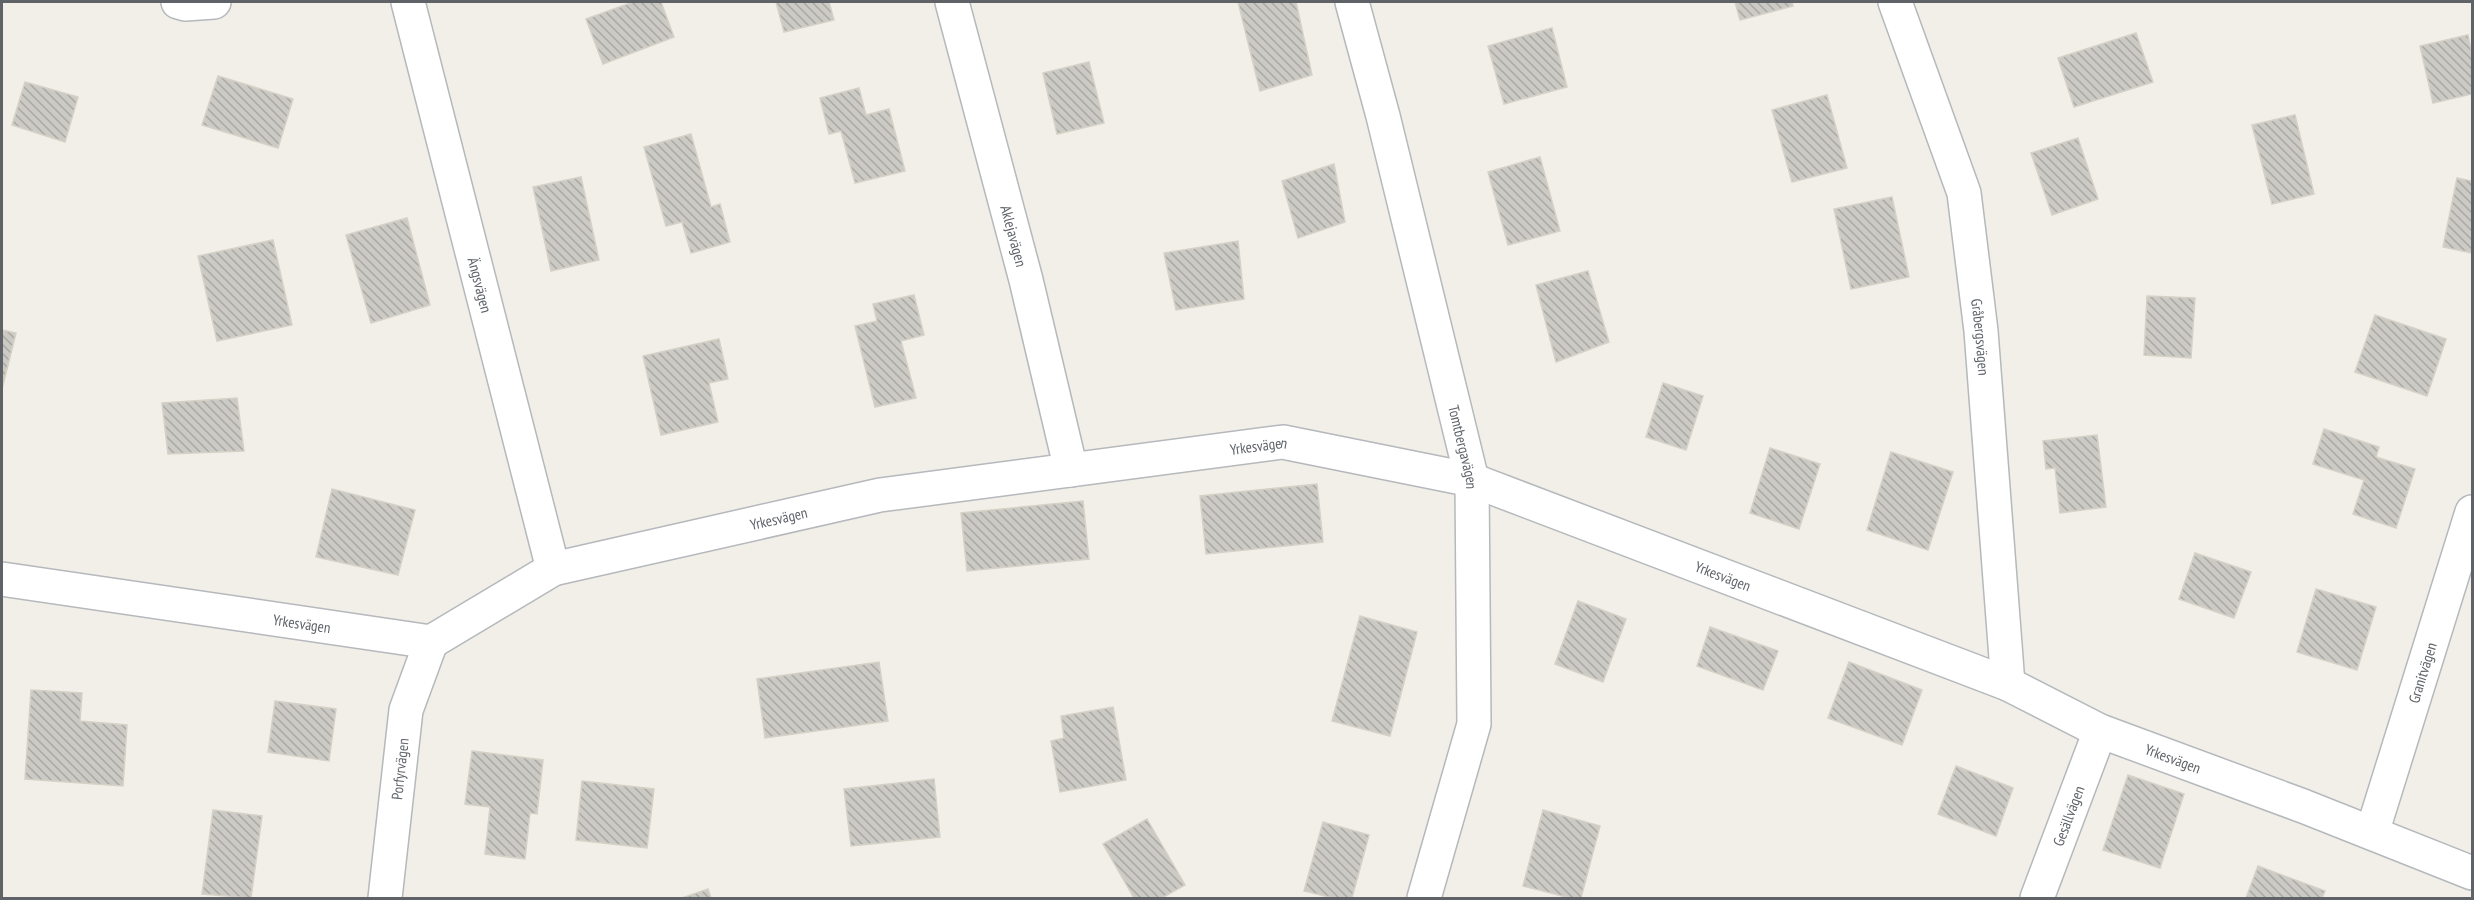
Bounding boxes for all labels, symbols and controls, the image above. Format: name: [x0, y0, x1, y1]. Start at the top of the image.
street label: Aklejavägen: [997, 203, 1032, 269]
street label: Ängsvägen: [464, 255, 497, 315]
street label: Gråbergsvägen: [1968, 297, 1994, 376]
street label: Tomtbergavägen: [1445, 403, 1482, 489]
street label: Yrkesvägen: [1229, 432, 1289, 458]
street label: Yrkesvägen: [748, 502, 809, 534]
street label: Yrkesvägen: [1693, 556, 1754, 595]
street label: Yrkesvägen: [272, 609, 332, 637]
street label: Granitvägen: [2404, 640, 2440, 705]
street label: Porfyrvägen: [387, 737, 412, 801]
street label: Yrkesvägen: [2142, 739, 2204, 777]
street label: Gesällvägen: [2048, 783, 2088, 848]

